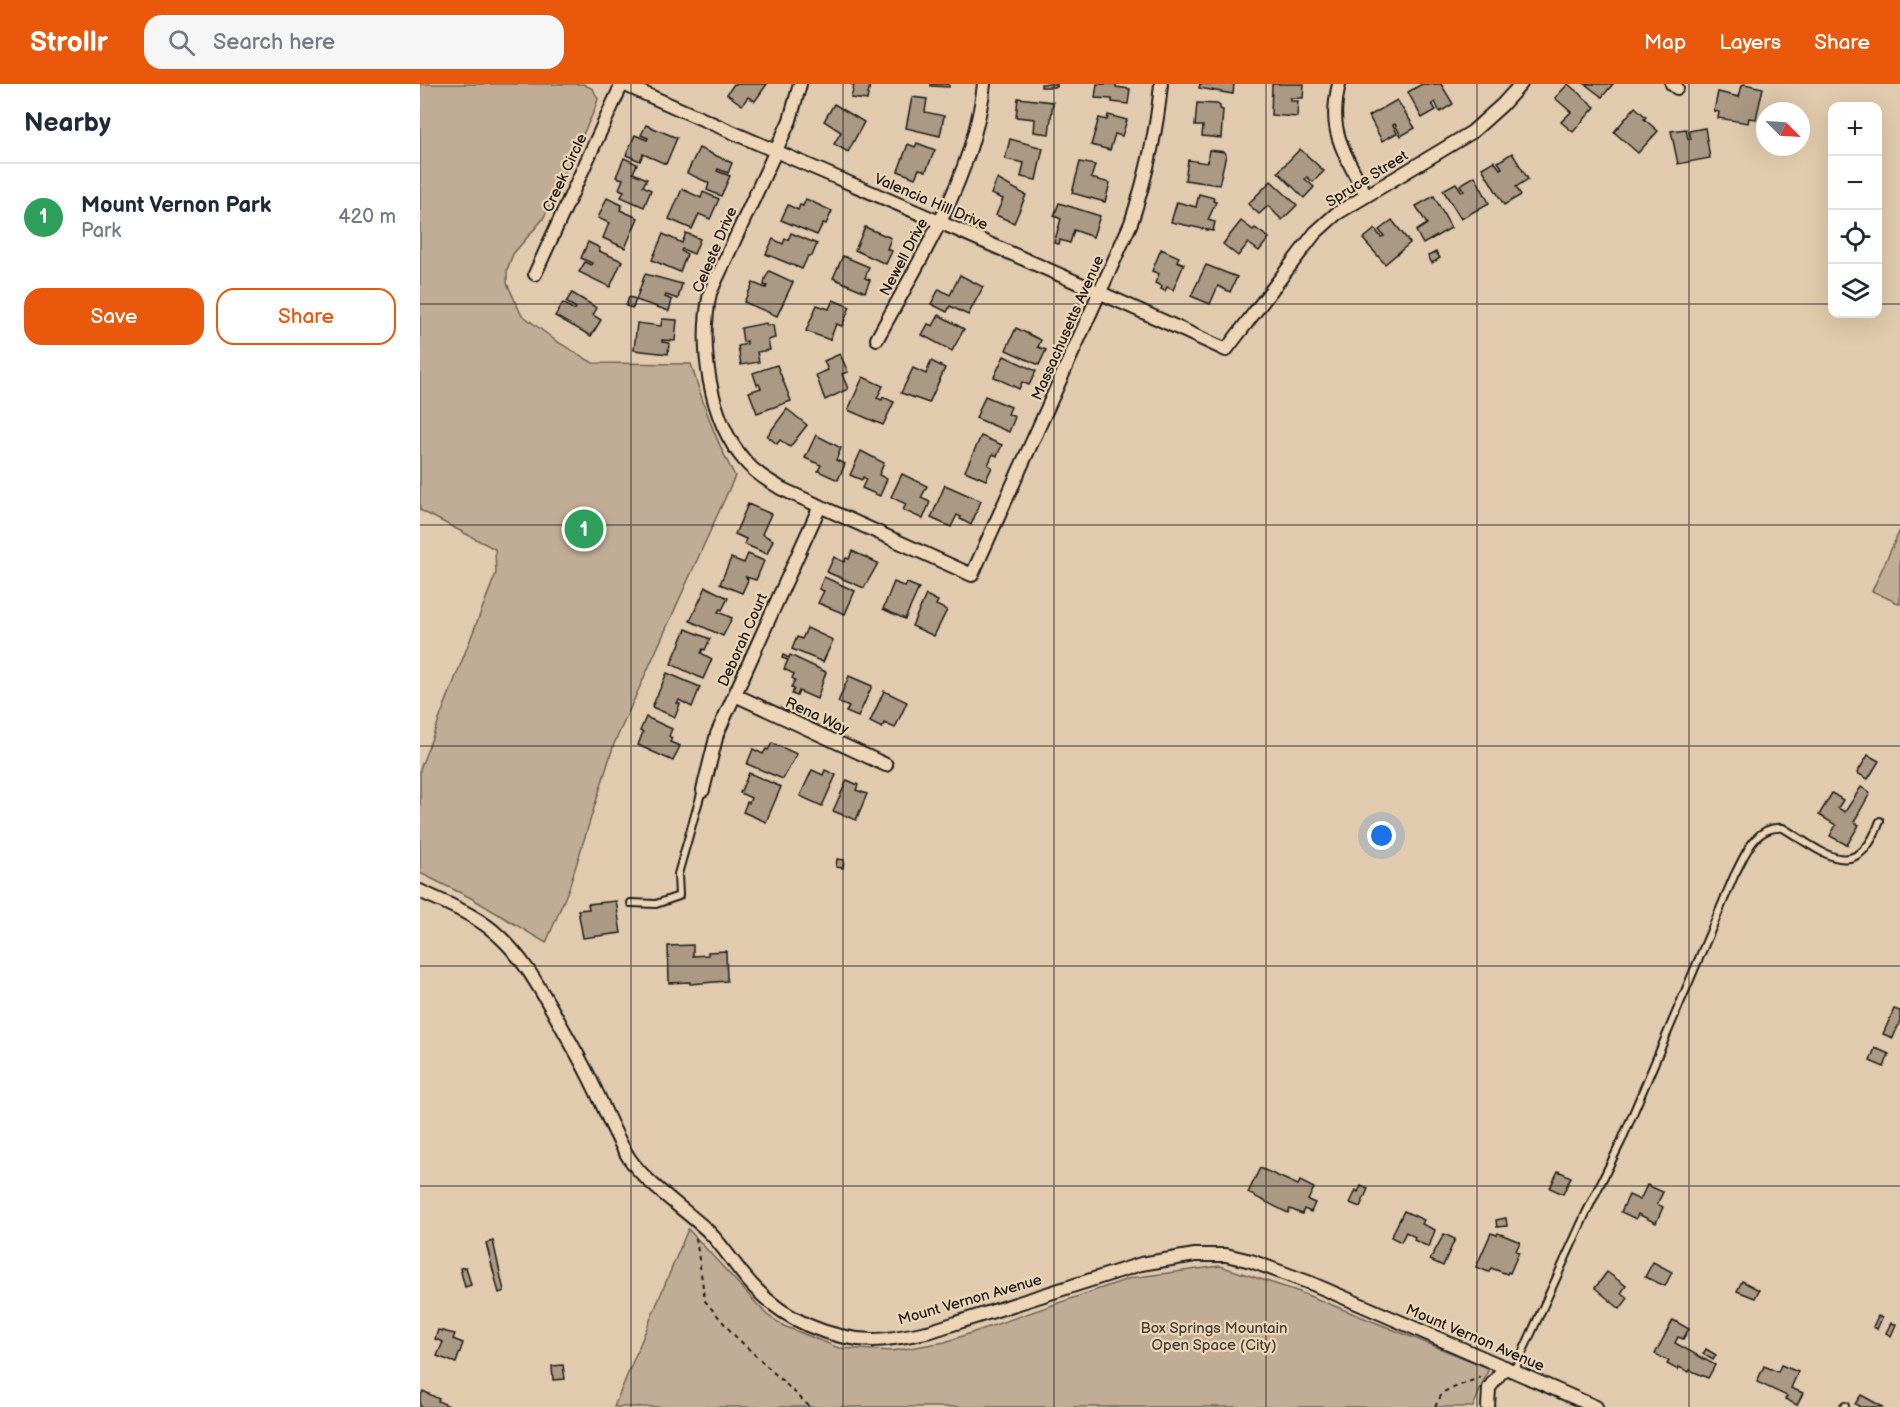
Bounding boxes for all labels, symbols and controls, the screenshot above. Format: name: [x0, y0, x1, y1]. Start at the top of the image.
search box: [144, 15, 564, 69]
text: Strollr: [30, 26, 108, 59]
icon: search: [165, 26, 198, 59]
text: Search here: [213, 29, 335, 56]
text: Map: [1644, 30, 1686, 55]
text: Layers: [1719, 30, 1781, 55]
text: Share: [1814, 30, 1870, 55]
north arrow: [1756, 102, 1810, 156]
map controls: [1828, 102, 1882, 318]
button: +: [1828, 102, 1882, 156]
text: Nearby: [24, 108, 111, 139]
street label: Creek Circle: [539, 131, 591, 215]
street label: Spruce Street: [1322, 146, 1412, 212]
button: −: [1828, 156, 1882, 210]
street label: Valencia Hill Drive: [871, 169, 991, 235]
text: Mount Vernon Park: [81, 192, 271, 219]
street label: Celeste Drive: [688, 204, 742, 296]
text: 1: [39, 205, 48, 229]
text: 420 m: [338, 205, 396, 229]
button: locate: [1828, 210, 1882, 264]
street label: Newell Drive: [876, 215, 932, 299]
text: Park: [81, 219, 121, 243]
street label: Massachusetts Avenue: [1027, 253, 1109, 403]
button: layers: [1828, 264, 1882, 318]
button: Save: [24, 288, 204, 345]
button: Share: [216, 288, 396, 345]
pin: 1: [564, 506, 604, 552]
street label: Deborah Court: [714, 590, 772, 690]
street label: Rena Way: [782, 693, 852, 739]
your location: [1367, 821, 1396, 850]
street label: Mount Vernon Avenue: [896, 1270, 1044, 1330]
street label: Mount Vernon Avenue: [1403, 1300, 1547, 1376]
park label: Box Springs Mountain Open Space (City): [1140, 1319, 1288, 1355]

